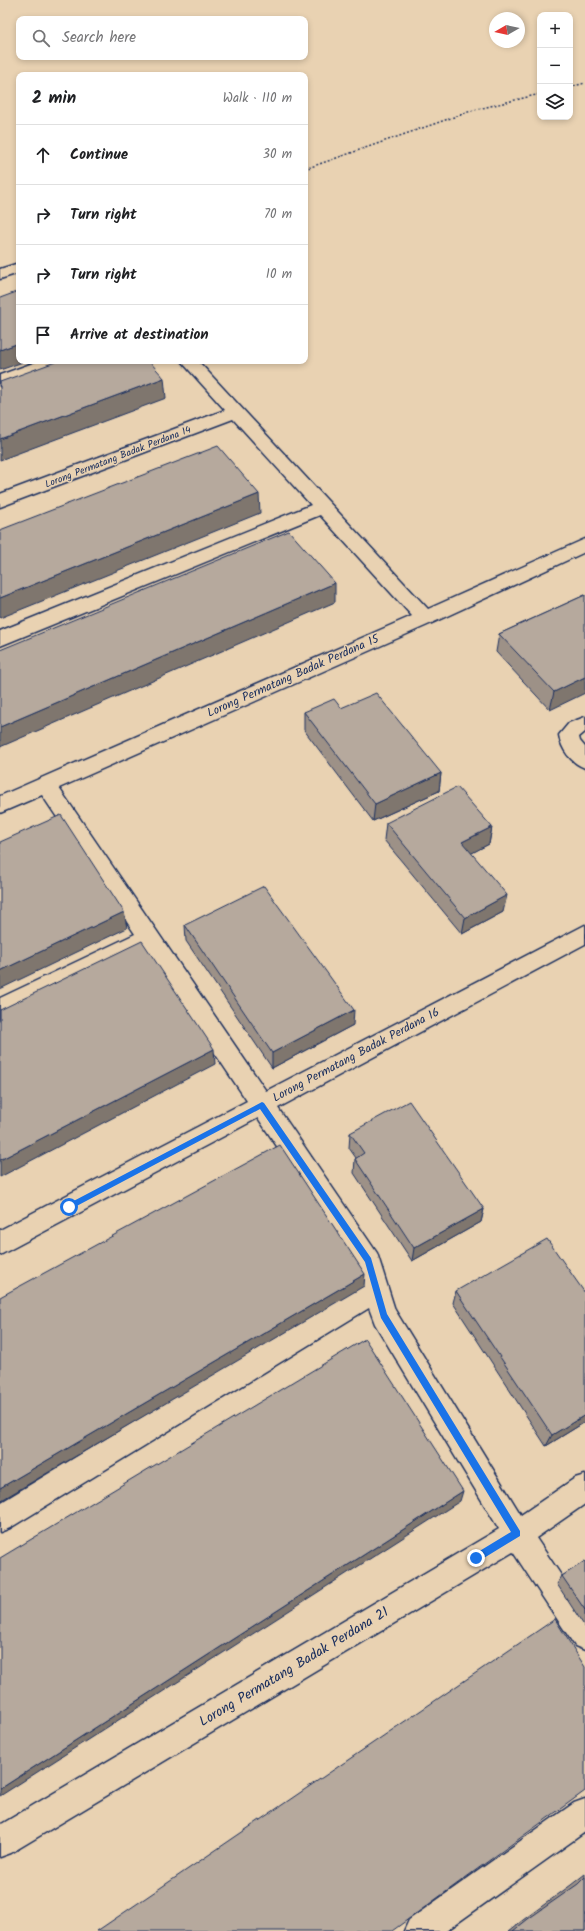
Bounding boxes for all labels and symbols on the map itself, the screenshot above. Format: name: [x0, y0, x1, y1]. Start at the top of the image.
north arrow: [489, 12, 525, 48]
street label: Lorong Permatang Badak Perdana 14: [43, 421, 194, 492]
street label: Lorong Permatang Badak Perdana 15: [204, 629, 383, 723]
street label: Lorong Permatang Badak Perdana 16: [269, 1003, 443, 1107]
route start: [60, 1198, 78, 1216]
route end: [467, 1549, 485, 1567]
street label: Lorong Permatang Badak Perdana 21: [195, 1601, 393, 1733]

